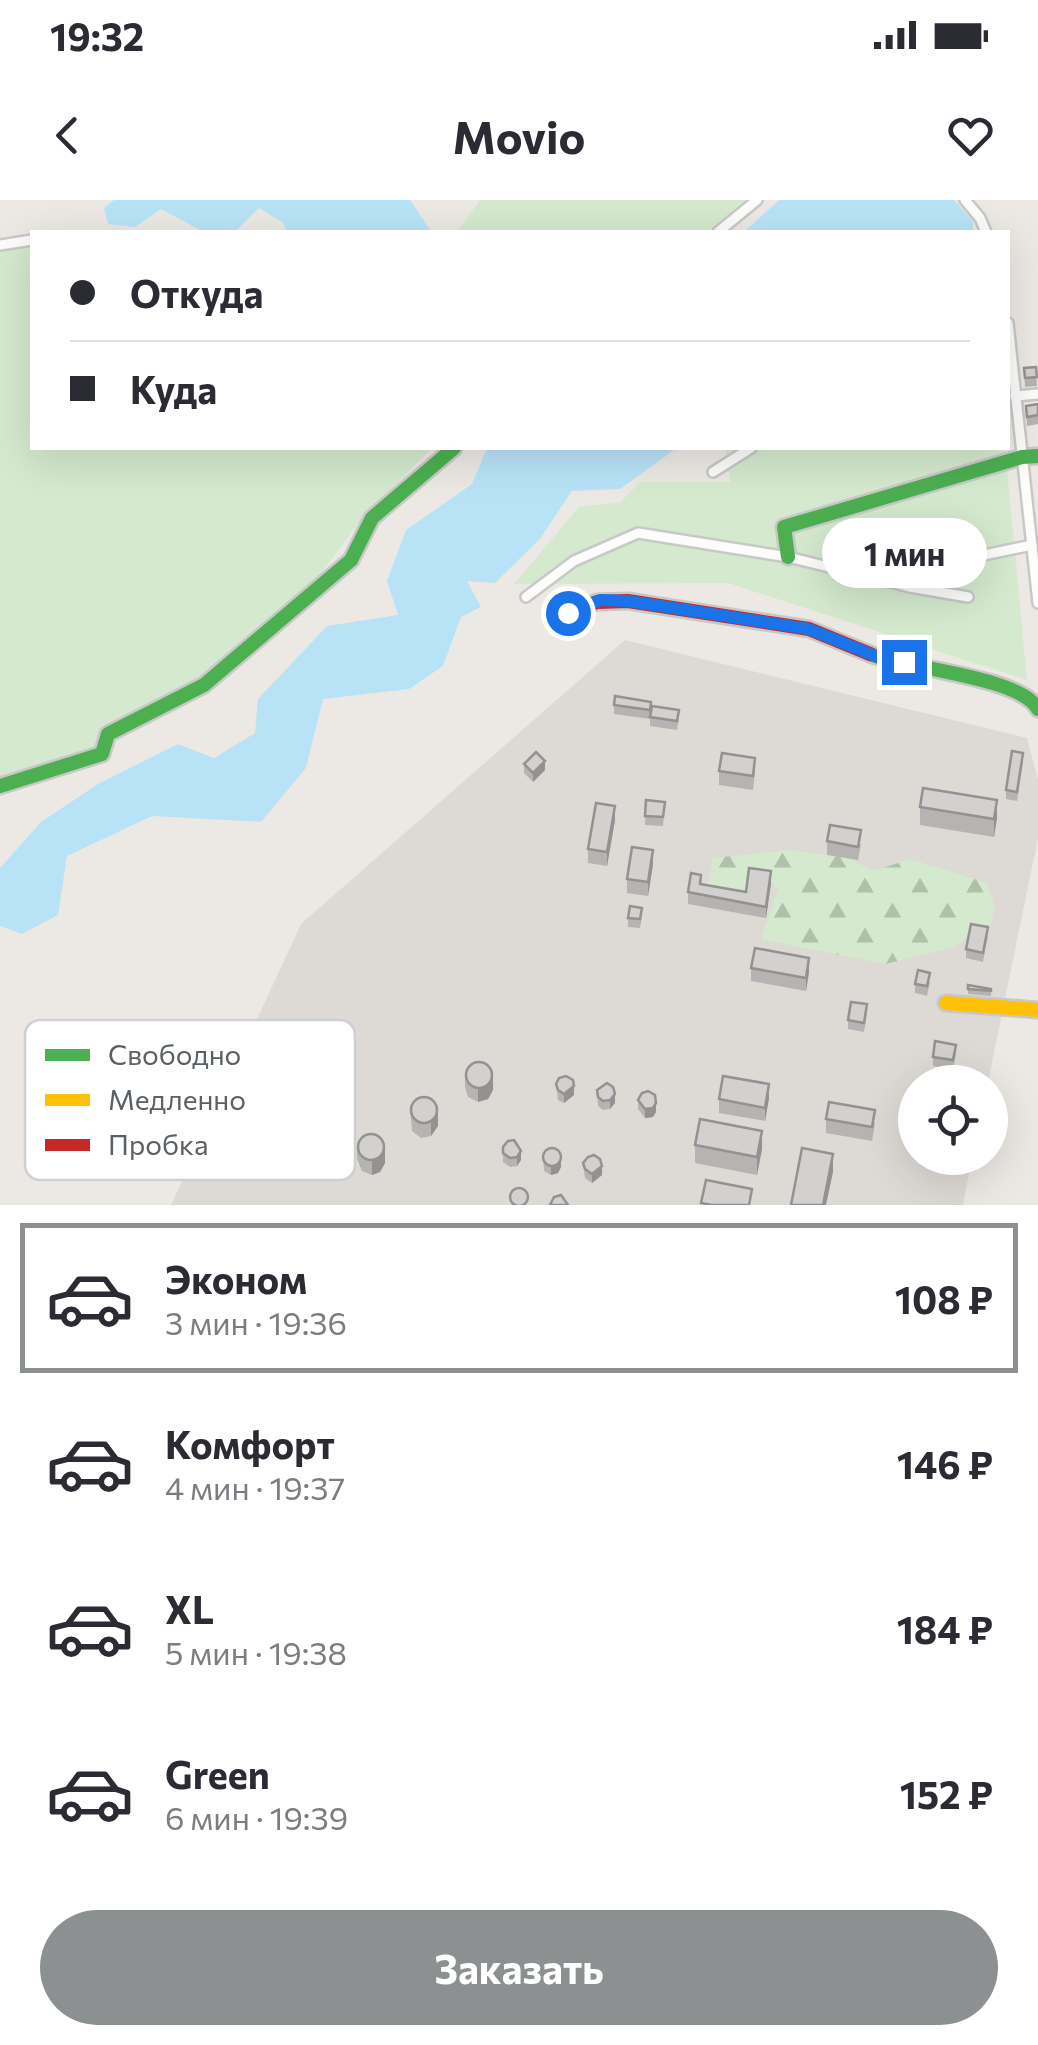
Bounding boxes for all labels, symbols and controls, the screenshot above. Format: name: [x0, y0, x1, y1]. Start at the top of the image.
text: 19:32: [50, 12, 144, 59]
icon: back: [40, 108, 95, 163]
text: Movio: [453, 108, 585, 163]
icon: heart: [943, 108, 998, 163]
text: Откуда: [130, 269, 263, 316]
text: Куда: [130, 365, 217, 412]
callout: 1 мин: [822, 517, 986, 587]
text: 1 мин: [864, 533, 945, 573]
route start: [546, 591, 591, 636]
route end: [882, 640, 927, 685]
legend: [25, 1020, 355, 1180]
text: Свободно: [108, 1037, 241, 1071]
map controls: [898, 1065, 1008, 1175]
button: locate: [898, 1065, 1008, 1175]
text: Медленно: [108, 1082, 246, 1116]
text: Пробка: [108, 1127, 208, 1161]
icon: car: [45, 1253, 135, 1343]
text: Эконом: [165, 1255, 307, 1302]
text: 108 ₽: [895, 1275, 993, 1322]
text: 3 мин · 19:36: [165, 1302, 347, 1342]
icon: car: [45, 1418, 135, 1508]
text: Комфорт: [165, 1420, 335, 1467]
text: 146 ₽: [897, 1440, 993, 1487]
text: 4 мин · 19:37: [165, 1467, 345, 1507]
icon: car: [45, 1583, 135, 1673]
text: XL: [165, 1585, 214, 1632]
text: 184 ₽: [897, 1605, 993, 1652]
text: 5 мин · 19:38: [165, 1632, 347, 1672]
icon: car: [45, 1748, 135, 1838]
text: Green: [165, 1750, 270, 1797]
text: 152 ₽: [900, 1770, 993, 1817]
text: 6 мин · 19:39: [165, 1797, 348, 1837]
button: Заказать: [40, 1910, 998, 2025]

